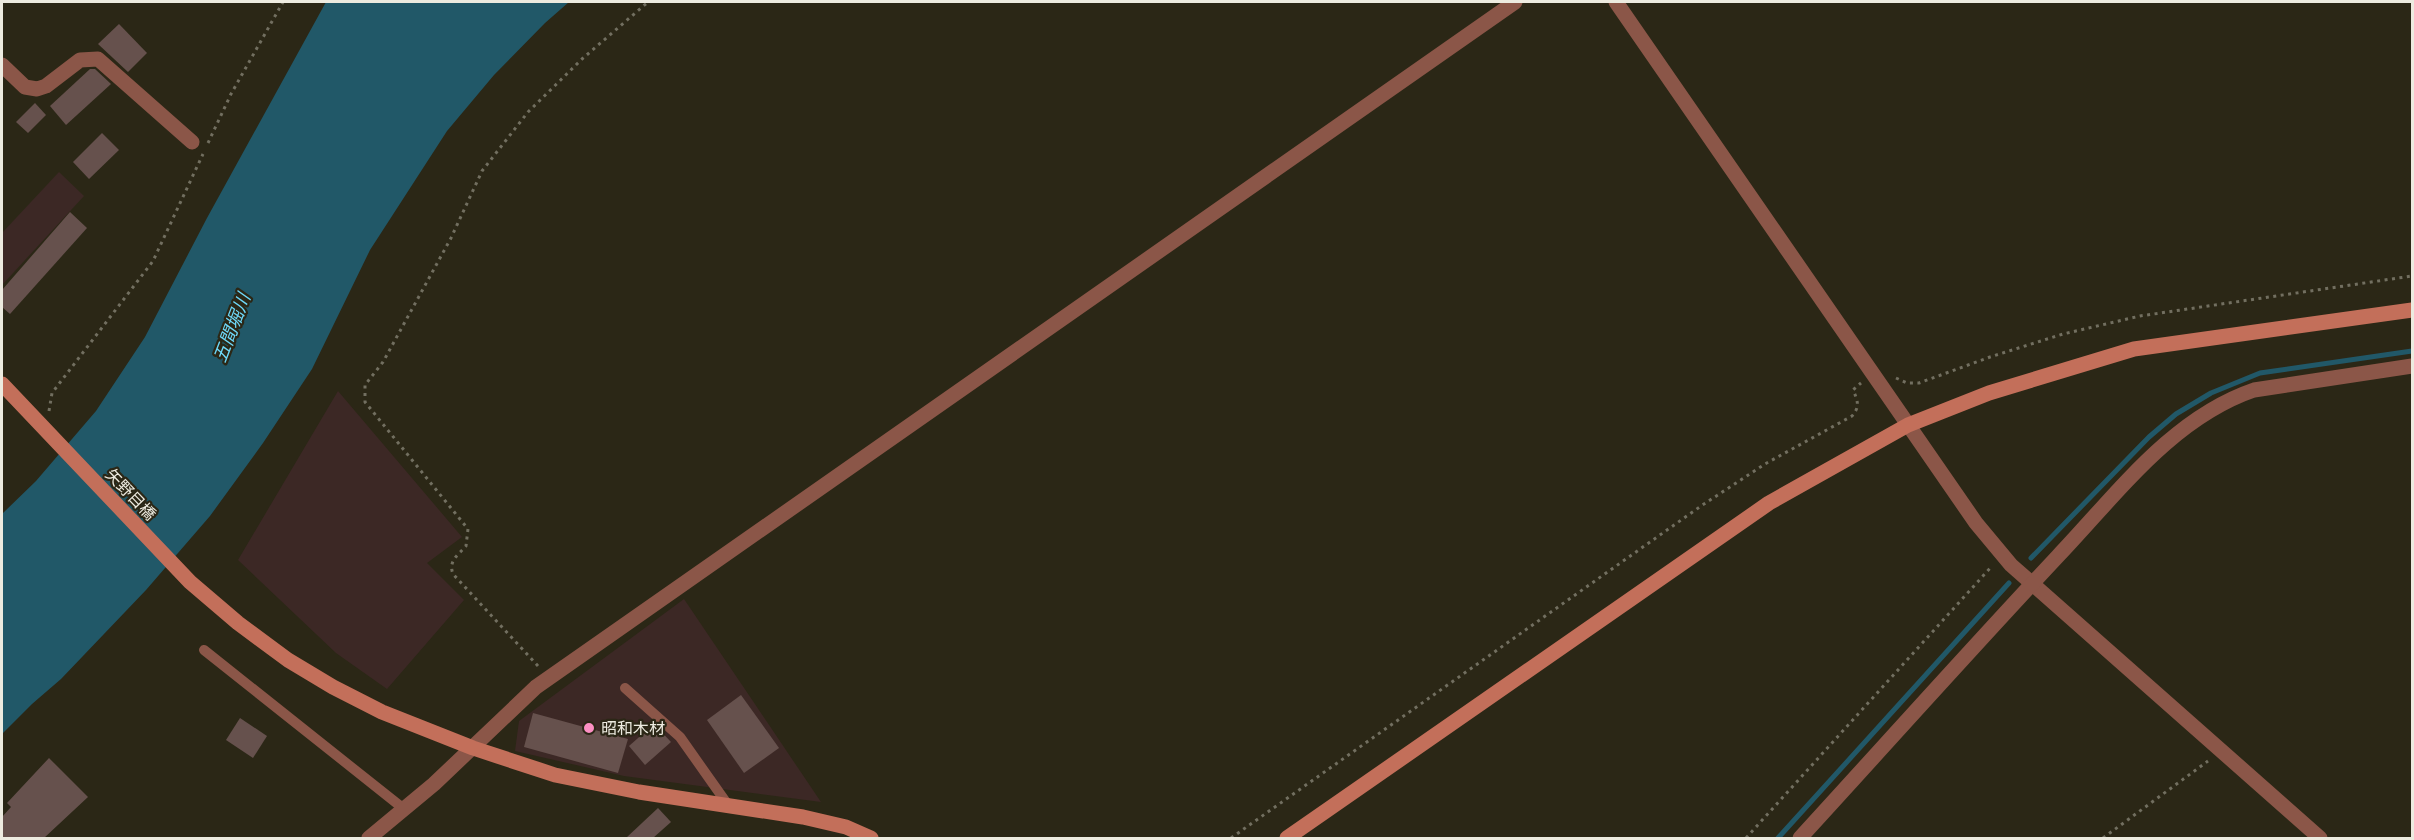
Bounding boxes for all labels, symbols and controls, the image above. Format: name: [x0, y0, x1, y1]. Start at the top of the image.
water label: 五間堀川: [208, 288, 256, 366]
street label: 矢野目橋: [102, 464, 160, 524]
place label: 昭和木材: [601, 718, 665, 738]
marker: 昭和木材: [582, 721, 596, 735]

